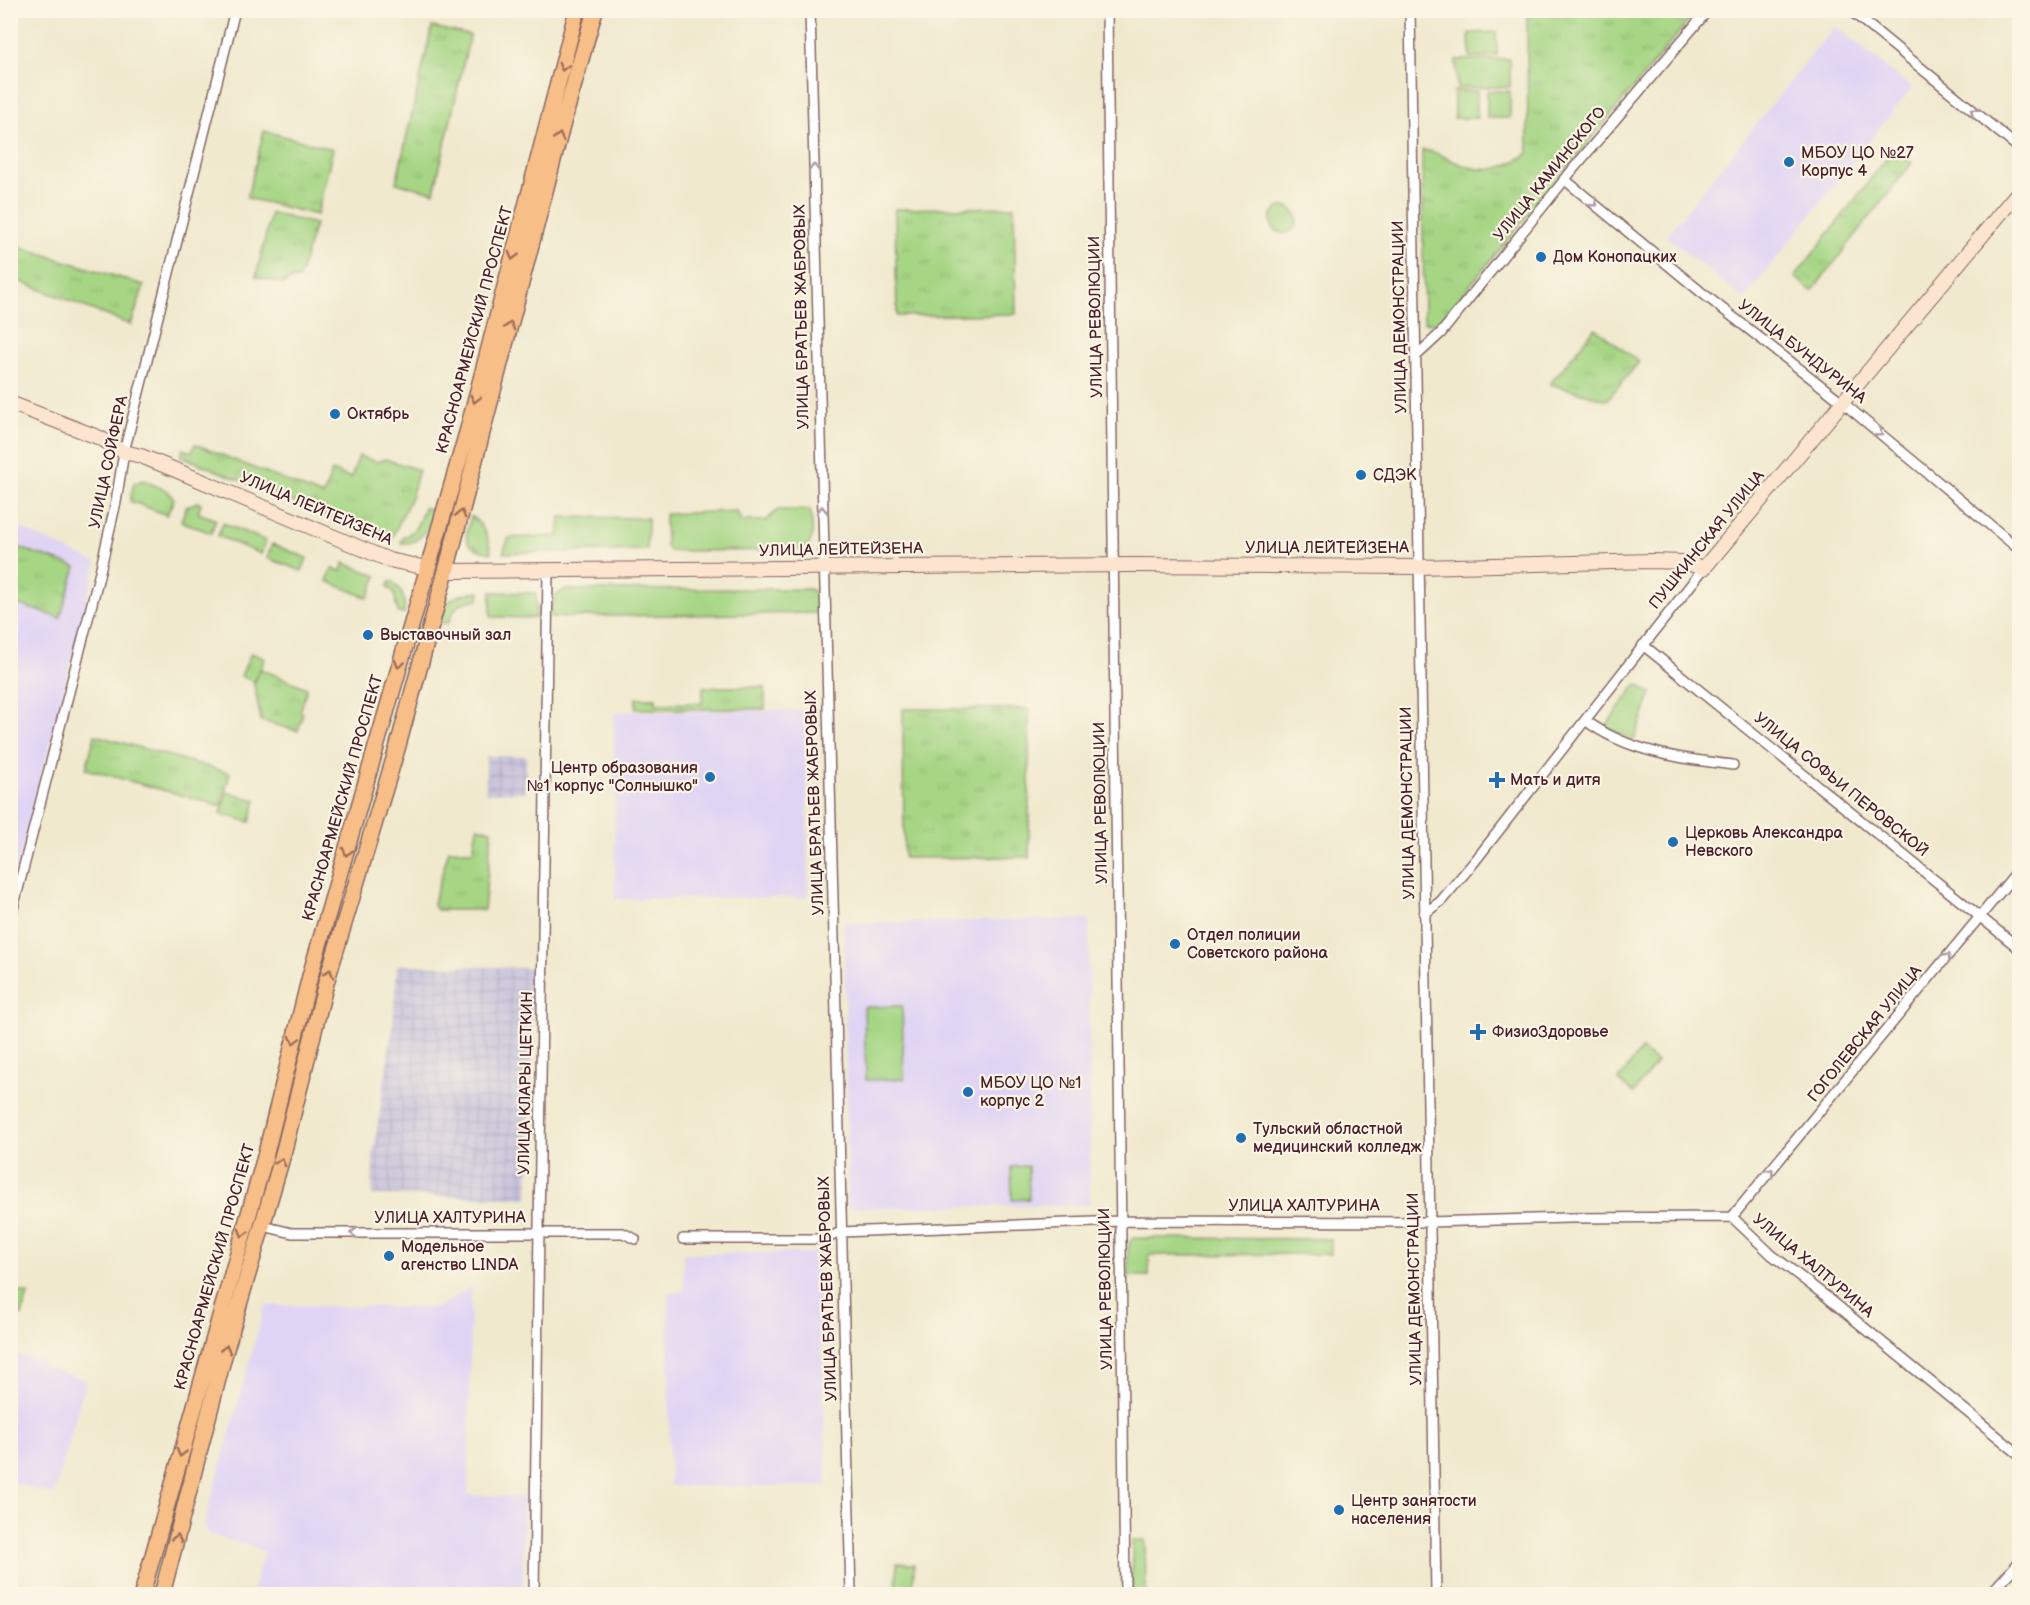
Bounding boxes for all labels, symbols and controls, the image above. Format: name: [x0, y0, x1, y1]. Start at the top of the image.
one-way arrow: [558, 61, 570, 72]
street label: УЛИЦА КАМИНСКОГО: [1490, 103, 1610, 245]
one-way arrow: [1970, 108, 1981, 119]
one-way arrow: [552, 132, 565, 142]
place label: МБОУ ЦО №27 Корпус 4: [1801, 144, 1914, 181]
marker: МБОУ ЦО №27 Корпус 4: [1782, 155, 1796, 169]
one-way arrow: [807, 163, 820, 172]
one-way arrow: [1587, 196, 1598, 207]
street label: КРАСНОАРМЕЙСКИЙ ПРОСПЕКТ: [433, 204, 517, 456]
street label: УЛИЦА БРАТЬЕВ ЖАБРОВЫХ: [791, 204, 813, 430]
street label: УЛИЦА ДЕМОНСТРАЦИИ: [1389, 220, 1411, 414]
street label: УЛИЦА РЕВОЛЮЦИИ: [1085, 236, 1107, 398]
place label: Дом Конопацких: [1553, 248, 1676, 267]
one-way arrow: [508, 250, 520, 261]
marker: Дом Конопацких: [1534, 250, 1548, 264]
street label: УЛИЦА БУНДУРИНА: [1734, 296, 1870, 408]
one-way arrow: [503, 321, 516, 331]
street label: УЛИЦА СОЙФЕРА: [86, 393, 132, 530]
one-way arrow: [470, 394, 483, 404]
place label: Октябрь: [347, 405, 409, 424]
marker: Октябрь: [328, 407, 342, 421]
one-way arrow: [1872, 425, 1883, 436]
place label: СДЭК: [1373, 466, 1417, 485]
street label: ПУШКИНСКАЯ УЛИЦА: [1645, 467, 1769, 613]
street label: УЛИЦА ЛЕЙТЕЙЗЕНА: [237, 468, 395, 550]
marker: СДЭК: [1354, 468, 1368, 482]
one-way arrow: [816, 505, 828, 514]
one-way arrow: [453, 510, 466, 520]
street label: УЛИЦА ЛЕЙТЕЙЗЕНА: [759, 539, 923, 561]
street label: УЛИЦА ЛЕЙТЕЙЗЕНА: [1245, 539, 1409, 558]
place label: Выставочный зал: [380, 626, 511, 645]
marker: Выставочный зал: [361, 628, 375, 642]
one-way arrow: [394, 659, 406, 669]
street label: КРАСНОАРМЕЙСКИЙ ПРОСПЕКТ: [299, 672, 388, 923]
street label: УЛИЦА БРАТЬЕВ ЖАБРОВЫХ: [802, 690, 828, 916]
street label: УЛИЦА ДЕМОНСТРАЦИИ: [1397, 706, 1419, 900]
street label: УЛИЦА СОФЬИ ПЕРОВСКОЙ: [1750, 709, 1932, 861]
street label: УЛИЦА РЕВОЛЮЦИИ: [1090, 722, 1112, 884]
place label: Центр образования №1 корпус "Солнышко": [526, 759, 698, 796]
marker: Центр образования №1 корпус "Солнышко": [703, 770, 717, 784]
marker: Мать и дитя: [1488, 771, 1506, 789]
place label: Мать и дитя: [1510, 771, 1601, 790]
place label: Церковь Александра Невского: [1685, 824, 1843, 861]
marker: Церковь Александра Невского: [1666, 835, 1680, 849]
one-way arrow: [342, 846, 354, 857]
place label: Отдел полиции Советского района: [1187, 926, 1329, 963]
marker: Отдел полиции Советского района: [1168, 937, 1182, 951]
one-way arrow: [1939, 953, 1950, 964]
street label: ГОГОЛЕВСКАЯ УЛИЦА: [1804, 962, 1926, 1106]
one-way arrow: [322, 968, 334, 979]
street label: УЛИЦА КЛАРЫ ЦЕТКИН: [515, 991, 537, 1175]
marker: ФизиоЗдоровье: [1469, 1023, 1487, 1041]
place label: ФизиоЗдоровье: [1492, 1023, 1608, 1042]
one-way arrow: [289, 1035, 302, 1045]
place label: МБОУ ЦО №1 корпус 2: [980, 1074, 1082, 1111]
marker: МБОУ ЦО №1 корпус 2: [961, 1085, 975, 1099]
place label: Тульский областной медицинский колледж: [1253, 1120, 1423, 1157]
marker: Тульский областной медицинский колледж: [1234, 1131, 1248, 1145]
street label: КРАСНОАРМЕЙСКИЙ ПРОСПЕКТ: [171, 1141, 260, 1392]
one-way arrow: [274, 1157, 286, 1168]
one-way arrow: [1762, 1168, 1773, 1179]
street label: УЛИЦА БРАТЬЕВ ЖАБРОВЫХ: [815, 1176, 841, 1402]
street label: УЛИЦА ДЕМОНСТРАЦИИ: [1404, 1192, 1426, 1386]
street label: УЛИЦА ХАЛТУРИНА: [1228, 1197, 1380, 1216]
street label: УЛИЦА РЕВОЛЮЦИИ: [1095, 1208, 1117, 1370]
street label: УЛИЦА ХАЛТУРИНА: [374, 1209, 526, 1228]
street label: УЛИЦА ХАЛТУРИНА: [1749, 1210, 1877, 1322]
one-way arrow: [238, 1227, 250, 1238]
one-way arrow: [350, 1227, 359, 1239]
place label: Модельное агенство LINDA: [401, 1238, 518, 1275]
marker: Модельное агенство LINDA: [382, 1249, 396, 1263]
one-way arrow: [219, 1344, 231, 1355]
one-way arrow: [176, 1447, 188, 1458]
place label: Центр занятости населения: [1351, 1492, 1477, 1529]
marker: Центр занятости населения: [1332, 1503, 1346, 1517]
one-way arrow: [170, 1533, 183, 1543]

